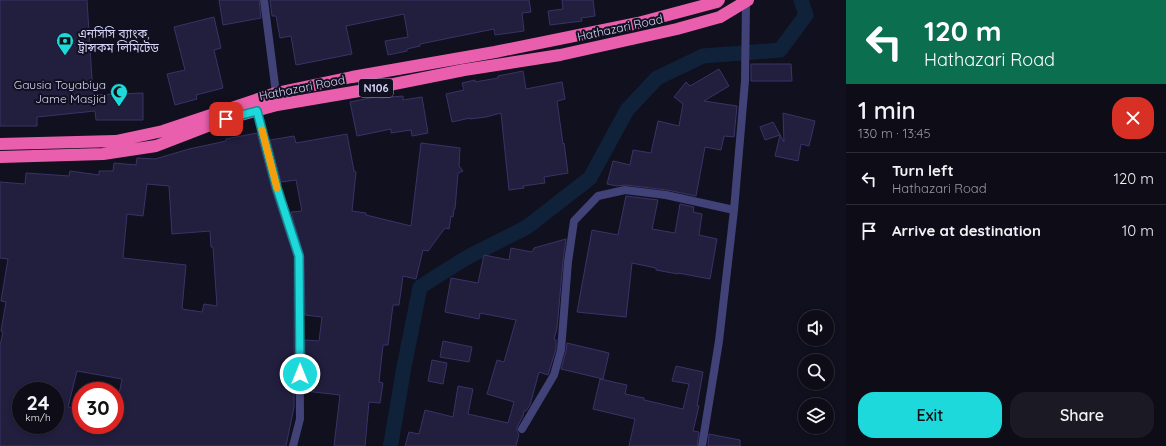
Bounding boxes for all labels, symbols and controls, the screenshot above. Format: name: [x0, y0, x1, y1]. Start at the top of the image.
street label: Hathazari Road: [576, 11, 664, 44]
text: 120 m: [924, 13, 1002, 48]
icon: left: [858, 16, 910, 68]
place label: এনসিসি ব্যাংক, ট্রান্সকম লিমিটেড: [77, 26, 159, 55]
bank icon: এনসিসি ব্যাংক, ট্রান্সকম লিমিটেড: [55, 31, 75, 56]
text: Hathazari Road: [924, 48, 1055, 71]
street label: Hathazari Road: [258, 72, 346, 103]
place label: Gausia Toyabiya Jame Masjid: [14, 77, 106, 106]
road number: N106: [359, 79, 393, 97]
mosque icon: Gausia Toyabiya Jame Masjid: [109, 82, 129, 107]
text: 1 min: [858, 95, 916, 125]
button: close: [1112, 97, 1154, 139]
pin: [209, 102, 243, 136]
icon: arrive: [215, 108, 237, 130]
text: 130 m · 13:45: [858, 125, 930, 141]
text: Turn left: [892, 161, 954, 180]
icon: left: [858, 168, 880, 190]
text: 120 m: [1113, 169, 1154, 188]
text: Hathazari Road: [892, 180, 987, 196]
icon: arrive: [858, 220, 880, 242]
text: Arrive at destination: [892, 221, 1041, 240]
text: 10 m: [1122, 221, 1154, 240]
map controls: [798, 310, 834, 434]
button: sound: [798, 310, 834, 346]
position arrow: [279, 353, 321, 395]
button: search: [798, 354, 834, 390]
speed limit sign: 30: [72, 382, 124, 434]
text: 24: [26, 390, 50, 415]
button: Exit: [858, 392, 1002, 438]
button: Share: [1010, 392, 1154, 438]
button: layers: [798, 398, 834, 434]
text: km/h: [25, 411, 51, 424]

